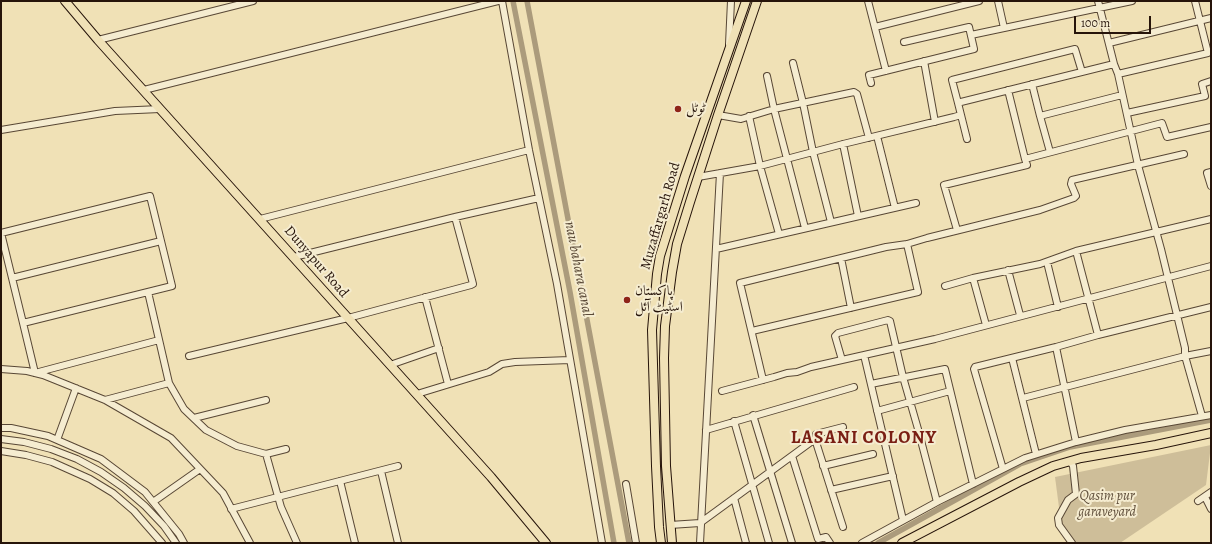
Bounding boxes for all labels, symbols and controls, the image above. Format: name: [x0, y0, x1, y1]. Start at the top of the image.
scale bar: [1076, 8, 1153, 34]
text: 100 m: [1081, 15, 1110, 31]
place label: ٹوٹل: [686, 101, 705, 117]
marker: ٹوٹل: [673, 104, 683, 114]
street label: Muzaffargarh Road: [638, 160, 684, 272]
water label: nau bahara canal: [560, 220, 596, 318]
street label: Dunyapur Road: [280, 223, 352, 301]
place label: پاکستان اسٹیٹ آئل: [635, 284, 683, 316]
marker: پاکستان اسٹیٹ آئل: [622, 295, 632, 305]
district label: LASANI COLONY: [791, 428, 937, 450]
park label: Qasim pur garaveyard: [1078, 489, 1136, 522]

